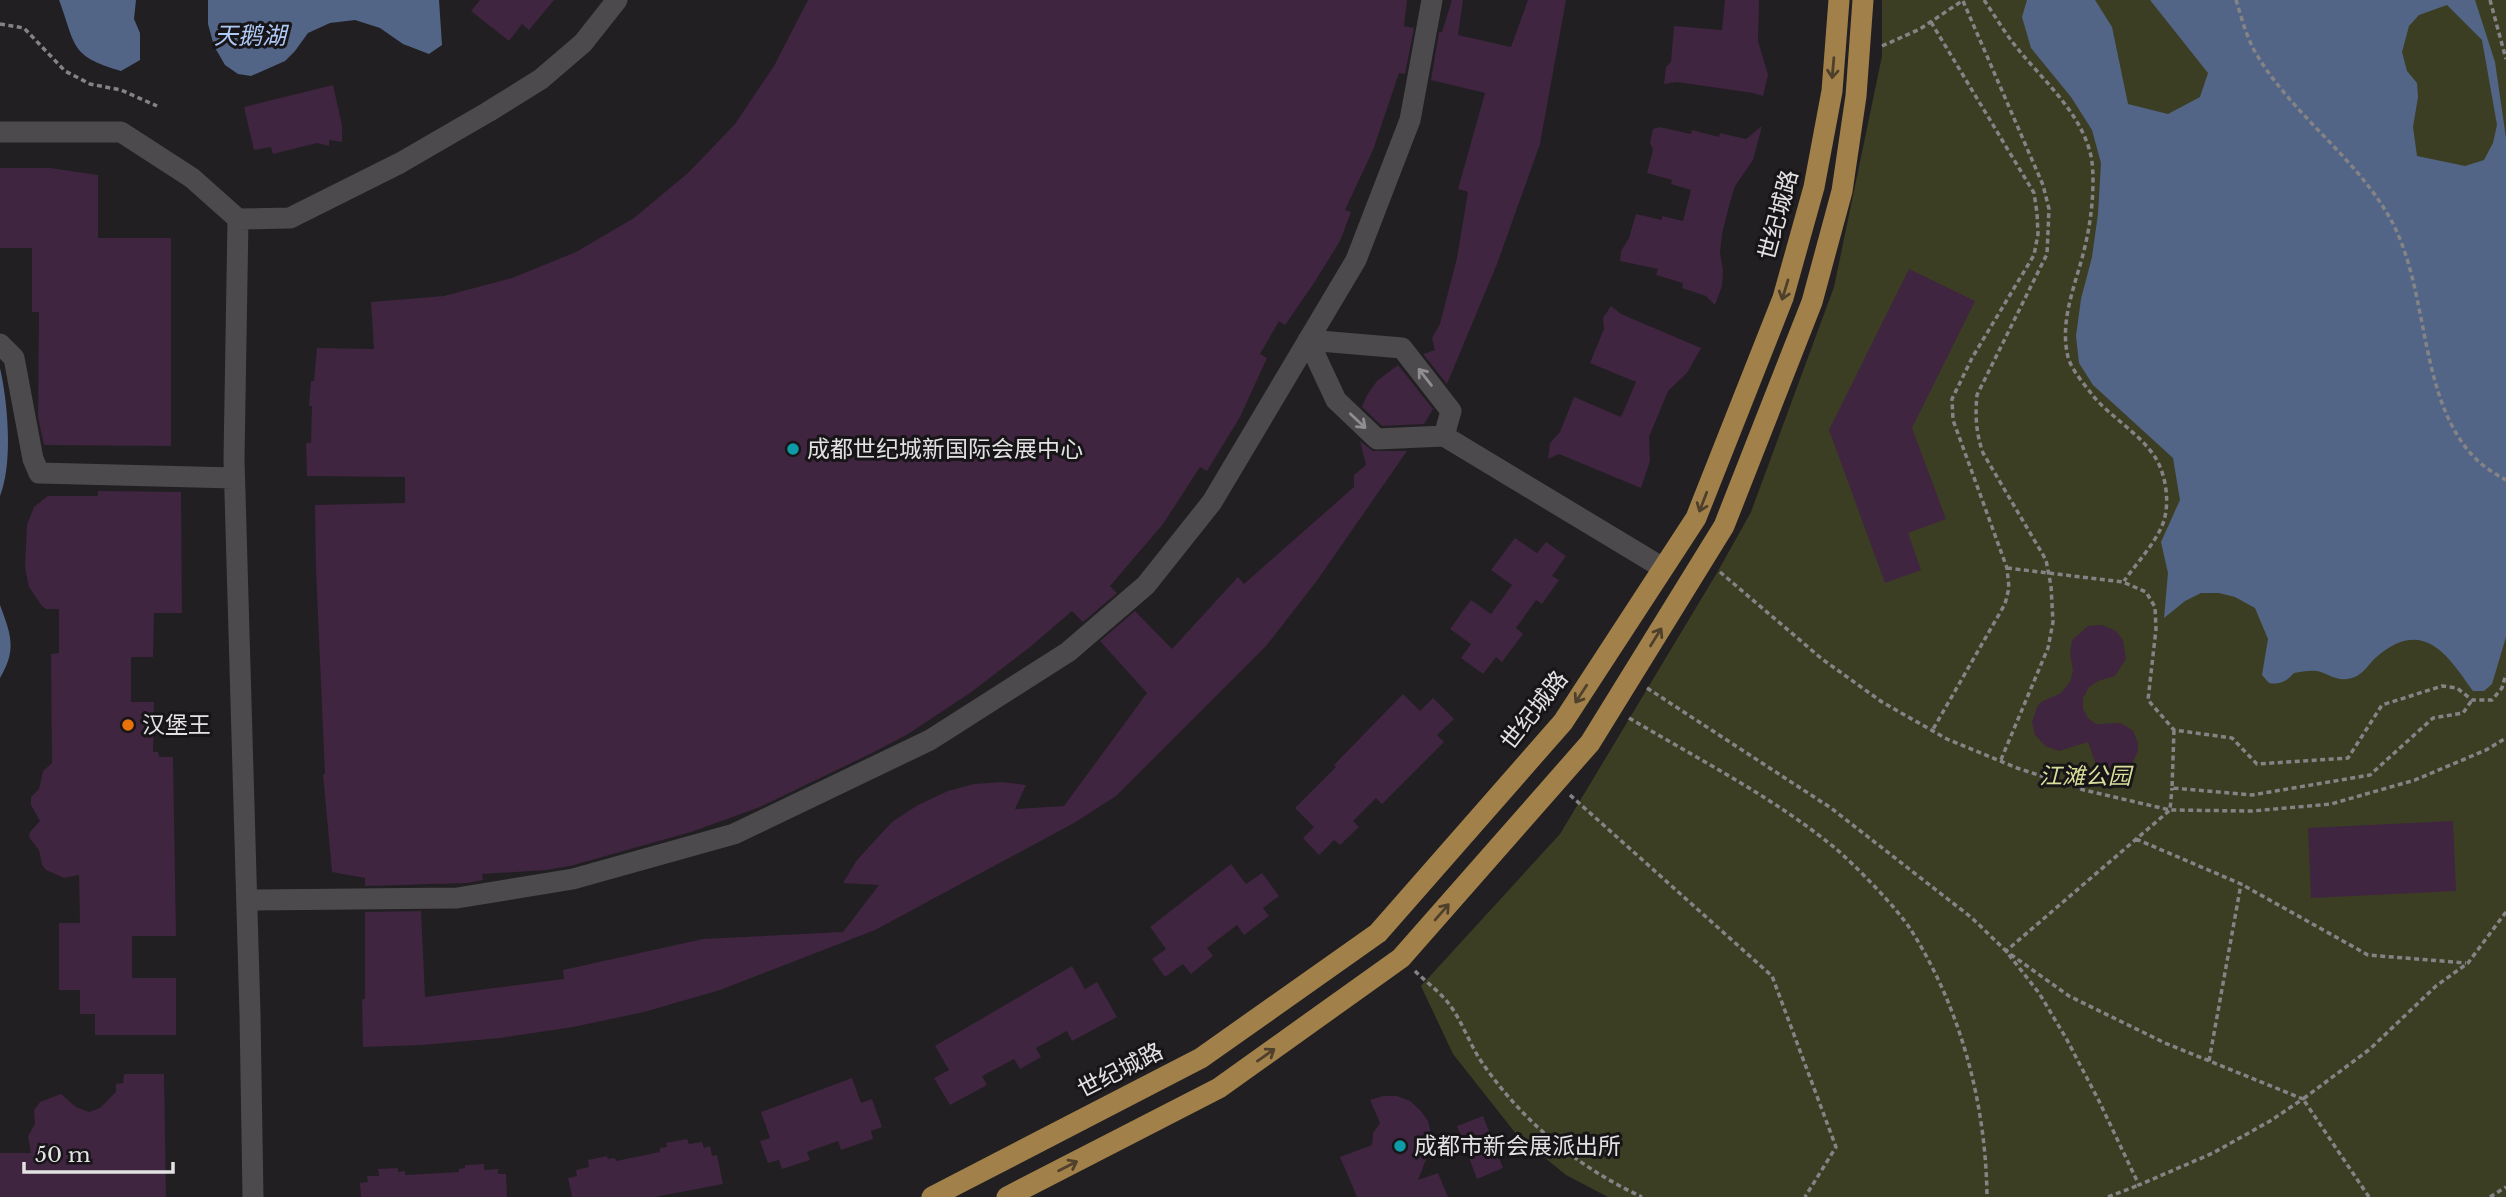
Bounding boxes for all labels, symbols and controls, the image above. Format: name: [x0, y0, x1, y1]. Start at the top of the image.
water label: 天鹅湖: [214, 21, 290, 50]
one-way arrow: [1826, 56, 1839, 79]
street label: 世纪城路: [1753, 167, 1803, 263]
one-way arrow: [1777, 279, 1790, 301]
one-way arrow: [1417, 369, 1432, 387]
one-way arrow: [1349, 412, 1366, 429]
place label: 成都世纪城新国际会展中心: [807, 435, 1083, 463]
marker: 成都世纪城新国际会展中心: [785, 441, 801, 457]
one-way arrow: [1695, 490, 1708, 512]
one-way arrow: [1648, 628, 1663, 647]
street label: 世纪城路: [1495, 665, 1573, 755]
one-way arrow: [1574, 684, 1588, 703]
place label: 汉堡王: [142, 711, 211, 739]
marker: 汉堡王: [120, 717, 136, 733]
park label: 江滩公园: [2039, 762, 2134, 790]
one-way arrow: [1434, 904, 1450, 922]
street label: 世纪城路: [1073, 1037, 1167, 1103]
one-way arrow: [1256, 1047, 1275, 1062]
scale bar: [24, 1130, 173, 1174]
place label: 成都市新会展派出所: [1414, 1132, 1621, 1160]
marker: 成都市新会展派出所: [1392, 1138, 1408, 1154]
text: 50 m: [35, 1142, 91, 1168]
one-way arrow: [1057, 1158, 1077, 1172]

